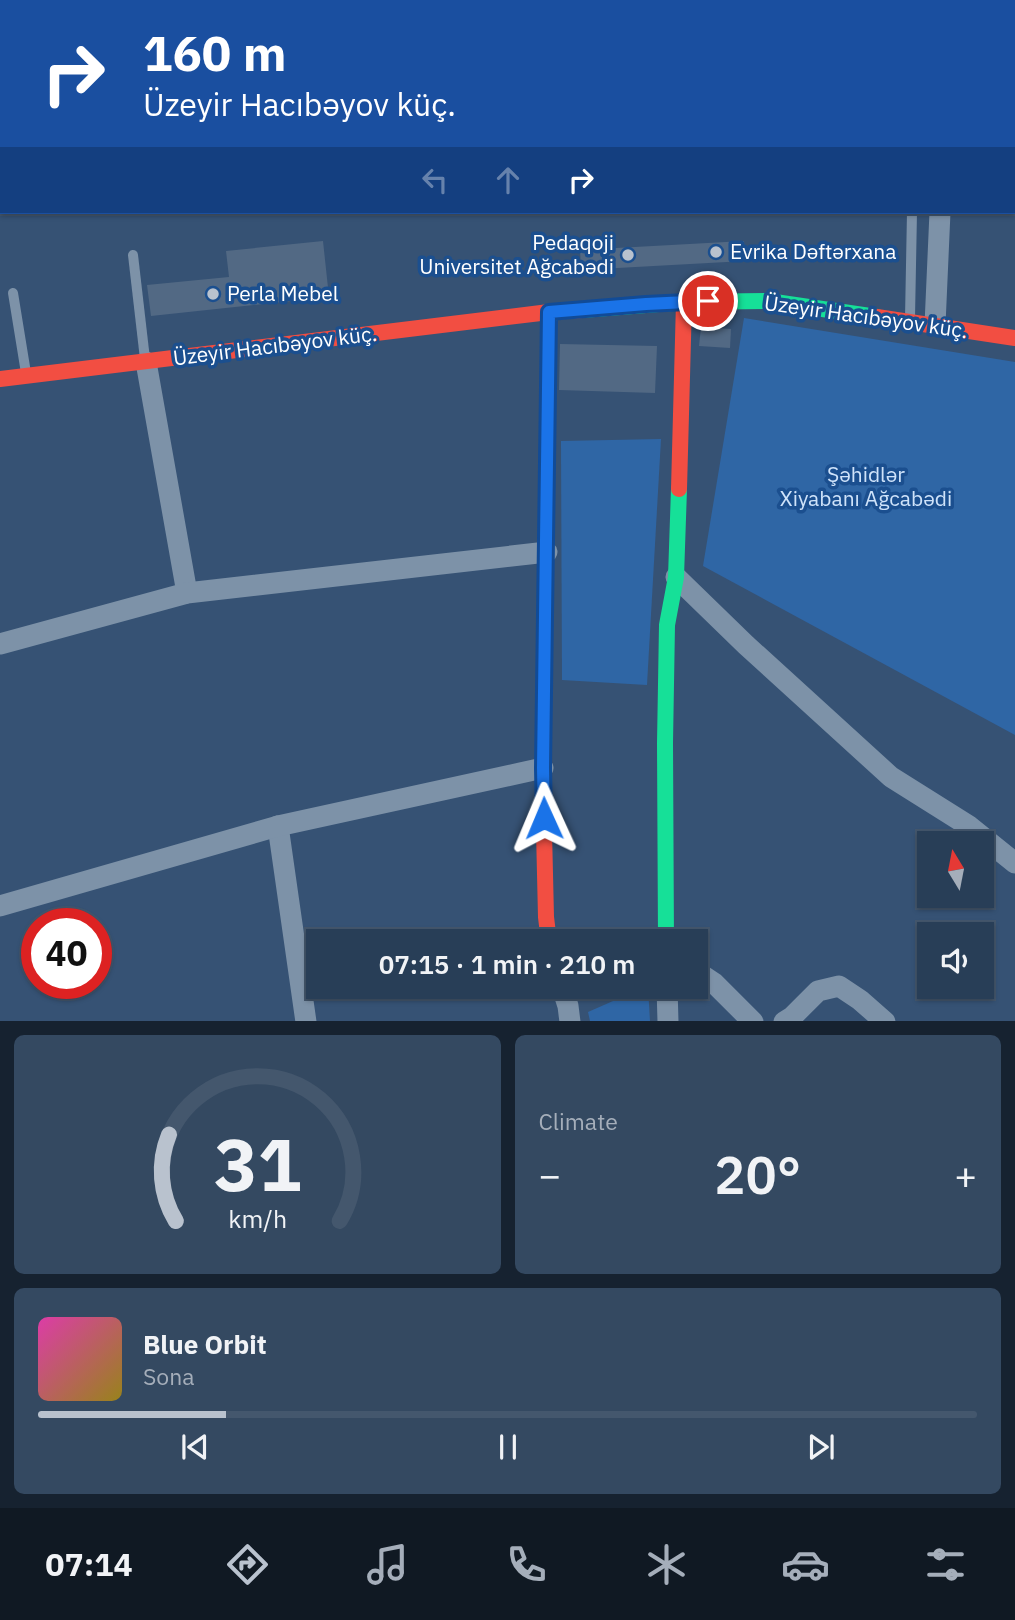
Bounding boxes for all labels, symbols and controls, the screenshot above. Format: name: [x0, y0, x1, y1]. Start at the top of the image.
text: 160 m: [143, 21, 287, 84]
icon: right: [28, 28, 119, 119]
text: Üzeyir Hacıbəyov küç.: [143, 83, 456, 125]
icon: left: [416, 161, 454, 199]
icon: ahead: [489, 161, 527, 199]
icon: right: [562, 161, 600, 199]
place label: Pedaqoji Universitet Ağcabədi: [419, 228, 614, 280]
place label: Evrika Dəftərxana: [730, 237, 897, 265]
marker: Evrika Dəftərxana: [708, 244, 724, 260]
marker: Pedaqoji Universitet Ağcabədi: [620, 247, 636, 263]
pin: [678, 271, 738, 331]
place label: Perla Mebel: [227, 279, 339, 307]
icon: arrive: [689, 282, 727, 320]
marker: Perla Mebel: [205, 286, 221, 302]
street label: Üzeyir Hacıbəyov küç.: [762, 288, 970, 344]
street label: Üzeyir Hacıbəyov küç.: [171, 319, 379, 371]
park label: Şəhidlər Xiyabanı Ağcabədi: [780, 460, 952, 512]
position arrow: [507, 781, 581, 855]
north arrow: [917, 831, 994, 908]
map controls: [917, 831, 994, 999]
speed limit sign: 40: [21, 908, 112, 999]
button: sound: [917, 922, 994, 999]
text: 07:15 · 1 min · 210 m: [379, 947, 635, 981]
text: Climate: [539, 1106, 618, 1136]
text: 31: [214, 1116, 301, 1211]
text: 20°: [714, 1141, 801, 1208]
text: −: [539, 1150, 561, 1199]
text: +: [954, 1150, 977, 1199]
text: km/h: [228, 1201, 287, 1234]
text: Blue Orbit: [143, 1327, 267, 1361]
text: Sona: [143, 1361, 195, 1391]
icon: previous: [176, 1428, 214, 1466]
icon: pause: [489, 1428, 527, 1466]
icon: next: [802, 1428, 840, 1466]
icon: directions: [223, 1540, 272, 1589]
icon: music: [363, 1540, 412, 1589]
icon: phone: [502, 1540, 551, 1589]
icon: climate: [642, 1540, 691, 1589]
icon: car: [781, 1540, 830, 1589]
icon: filters: [921, 1540, 970, 1589]
text: 07:14: [45, 1543, 133, 1585]

